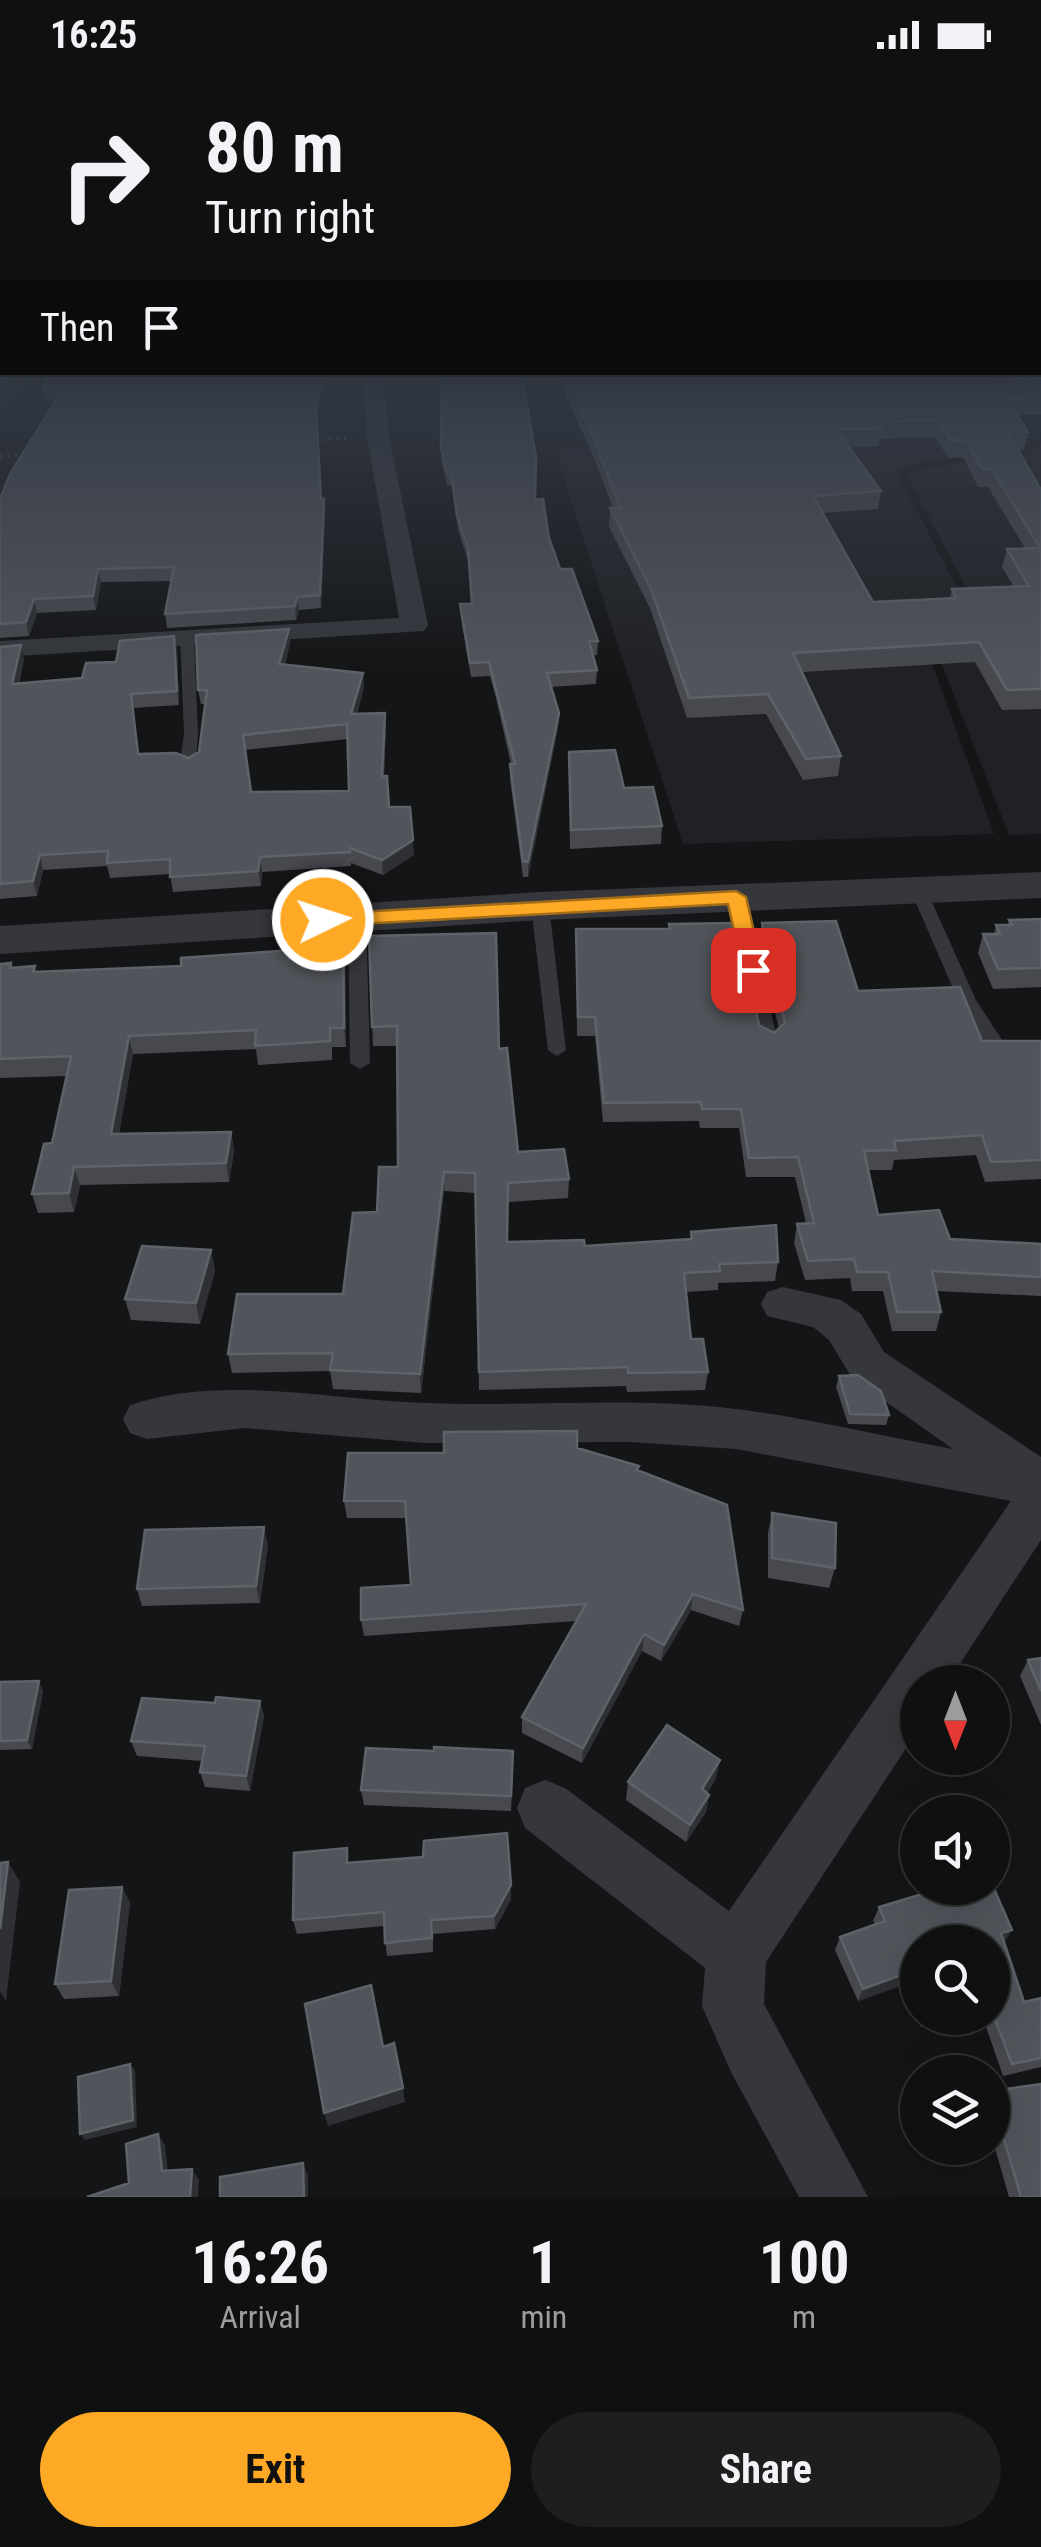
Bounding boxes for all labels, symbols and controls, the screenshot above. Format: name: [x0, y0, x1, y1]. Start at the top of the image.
text: 16:25: [50, 13, 137, 57]
text: 80 m: [205, 107, 344, 189]
icon: right: [40, 110, 170, 240]
text: Turn right: [205, 191, 375, 244]
icon: arrive: [134, 300, 189, 355]
text: Then: [40, 306, 114, 350]
position arrow: [271, 868, 375, 972]
pin: [711, 928, 796, 1013]
icon: arrive: [726, 943, 781, 998]
north arrow: [900, 1665, 1010, 1775]
map controls: [900, 1665, 1010, 2165]
button: sound: [900, 1795, 1010, 1905]
button: search: [900, 1925, 1010, 2035]
button: layers: [900, 2055, 1010, 2165]
text: 16:26: [191, 2227, 329, 2298]
text: 1: [529, 2227, 559, 2298]
text: 100: [759, 2227, 850, 2298]
text: Arrival: [219, 2298, 301, 2336]
text: min: [520, 2298, 567, 2336]
text: m: [792, 2298, 816, 2336]
button: Exit: [40, 2412, 511, 2527]
button: Share: [531, 2412, 1001, 2527]

